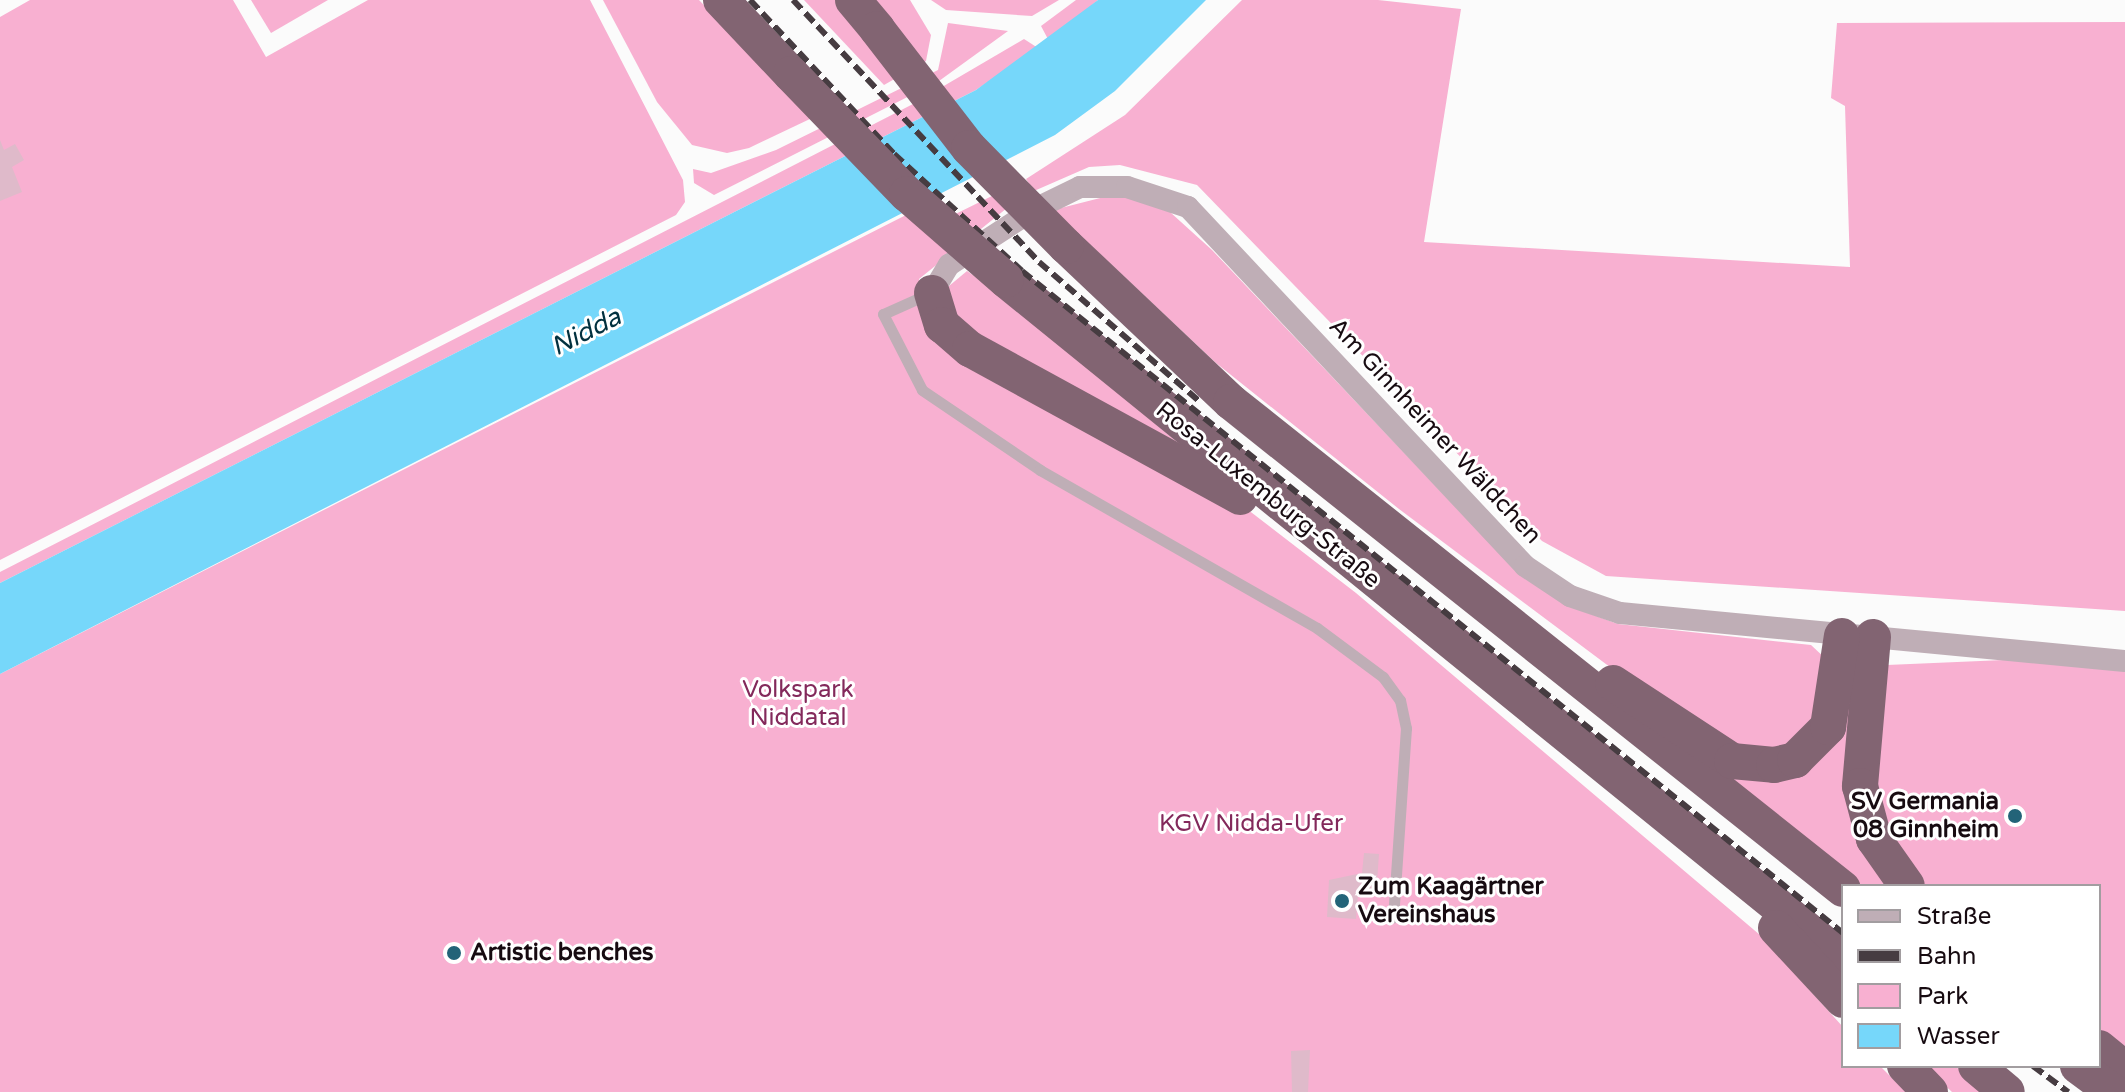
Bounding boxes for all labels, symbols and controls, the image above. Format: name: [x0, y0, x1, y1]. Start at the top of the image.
water label: Nidda: [546, 301, 626, 363]
street label: Am Ginnheimer Wäldchen: [1323, 312, 1547, 550]
street label: Rosa-Luxemburg-Straße: [1150, 396, 1386, 594]
park label: Volkspark Niddatal: [742, 676, 854, 732]
place label: SV Germania 08 Ginnheim: [1851, 788, 1999, 844]
marker: SV Germania 08 Ginnheim: [2006, 807, 2024, 825]
park label: KGV Nidda-Ufer: [1159, 810, 1343, 838]
place label: Zum Kaagärtner Vereinshaus: [1358, 873, 1544, 929]
legend: [1841, 884, 2101, 1068]
marker: Zum Kaagärtner Vereinshaus: [1333, 892, 1351, 910]
text: Straße: [1917, 902, 1991, 931]
place label: Artistic benches: [470, 939, 654, 967]
text: Bahn: [1917, 942, 1976, 971]
marker: Artistic benches: [445, 944, 463, 962]
text: Park: [1917, 982, 1968, 1011]
text: Wasser: [1917, 1022, 2000, 1051]

